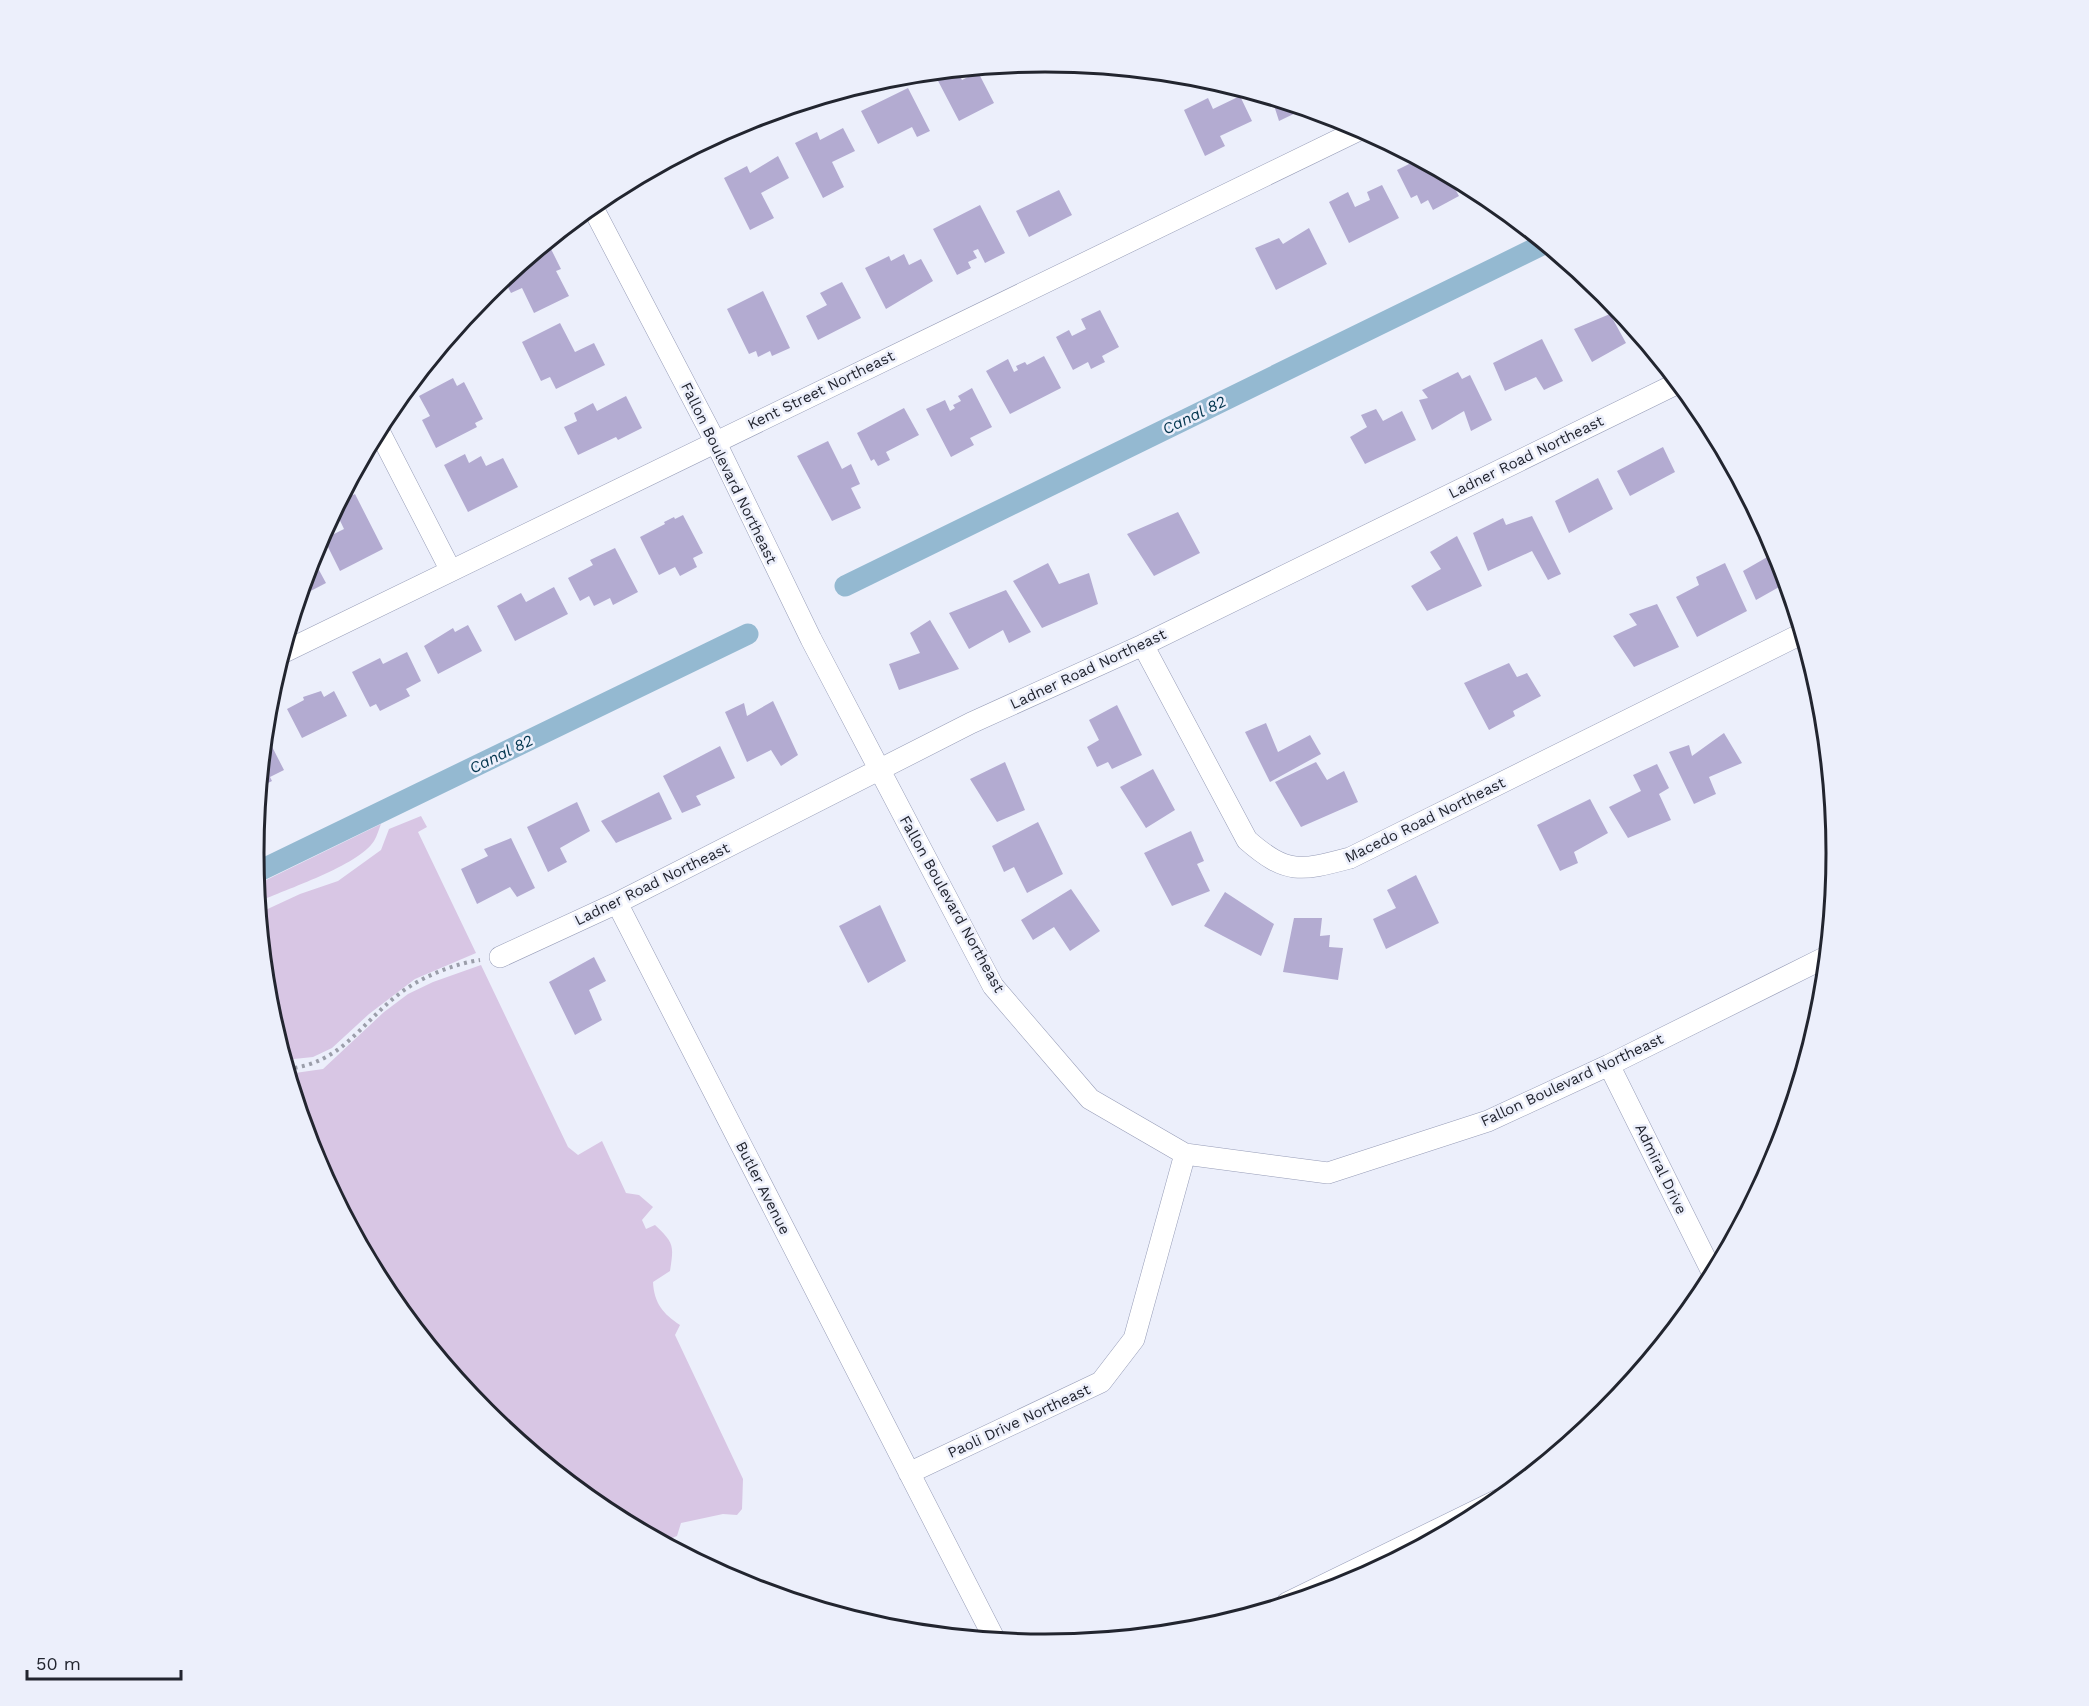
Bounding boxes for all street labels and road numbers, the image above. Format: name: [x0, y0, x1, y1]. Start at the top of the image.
street label: Kent Street Northeast: [745, 346, 898, 433]
street label: Fallon Boulevard Northeast: [677, 379, 781, 567]
street label: Ladner Road Northeast: [1446, 411, 1607, 502]
street label: Ladner Road Northeast: [1007, 625, 1169, 713]
street label: Macedo Road Northeast: [1342, 773, 1509, 867]
street label: Fallon Boulevard Northeast: [896, 812, 1009, 996]
street label: Ladner Road Northeast: [572, 838, 733, 929]
street label: Fallon Boulevard Northeast: [1478, 1029, 1667, 1130]
street label: Admiral Drive: [1631, 1121, 1691, 1217]
street label: Butler Avenue: [732, 1139, 794, 1237]
street label: Paoli Drive Northeast: [945, 1380, 1094, 1462]

